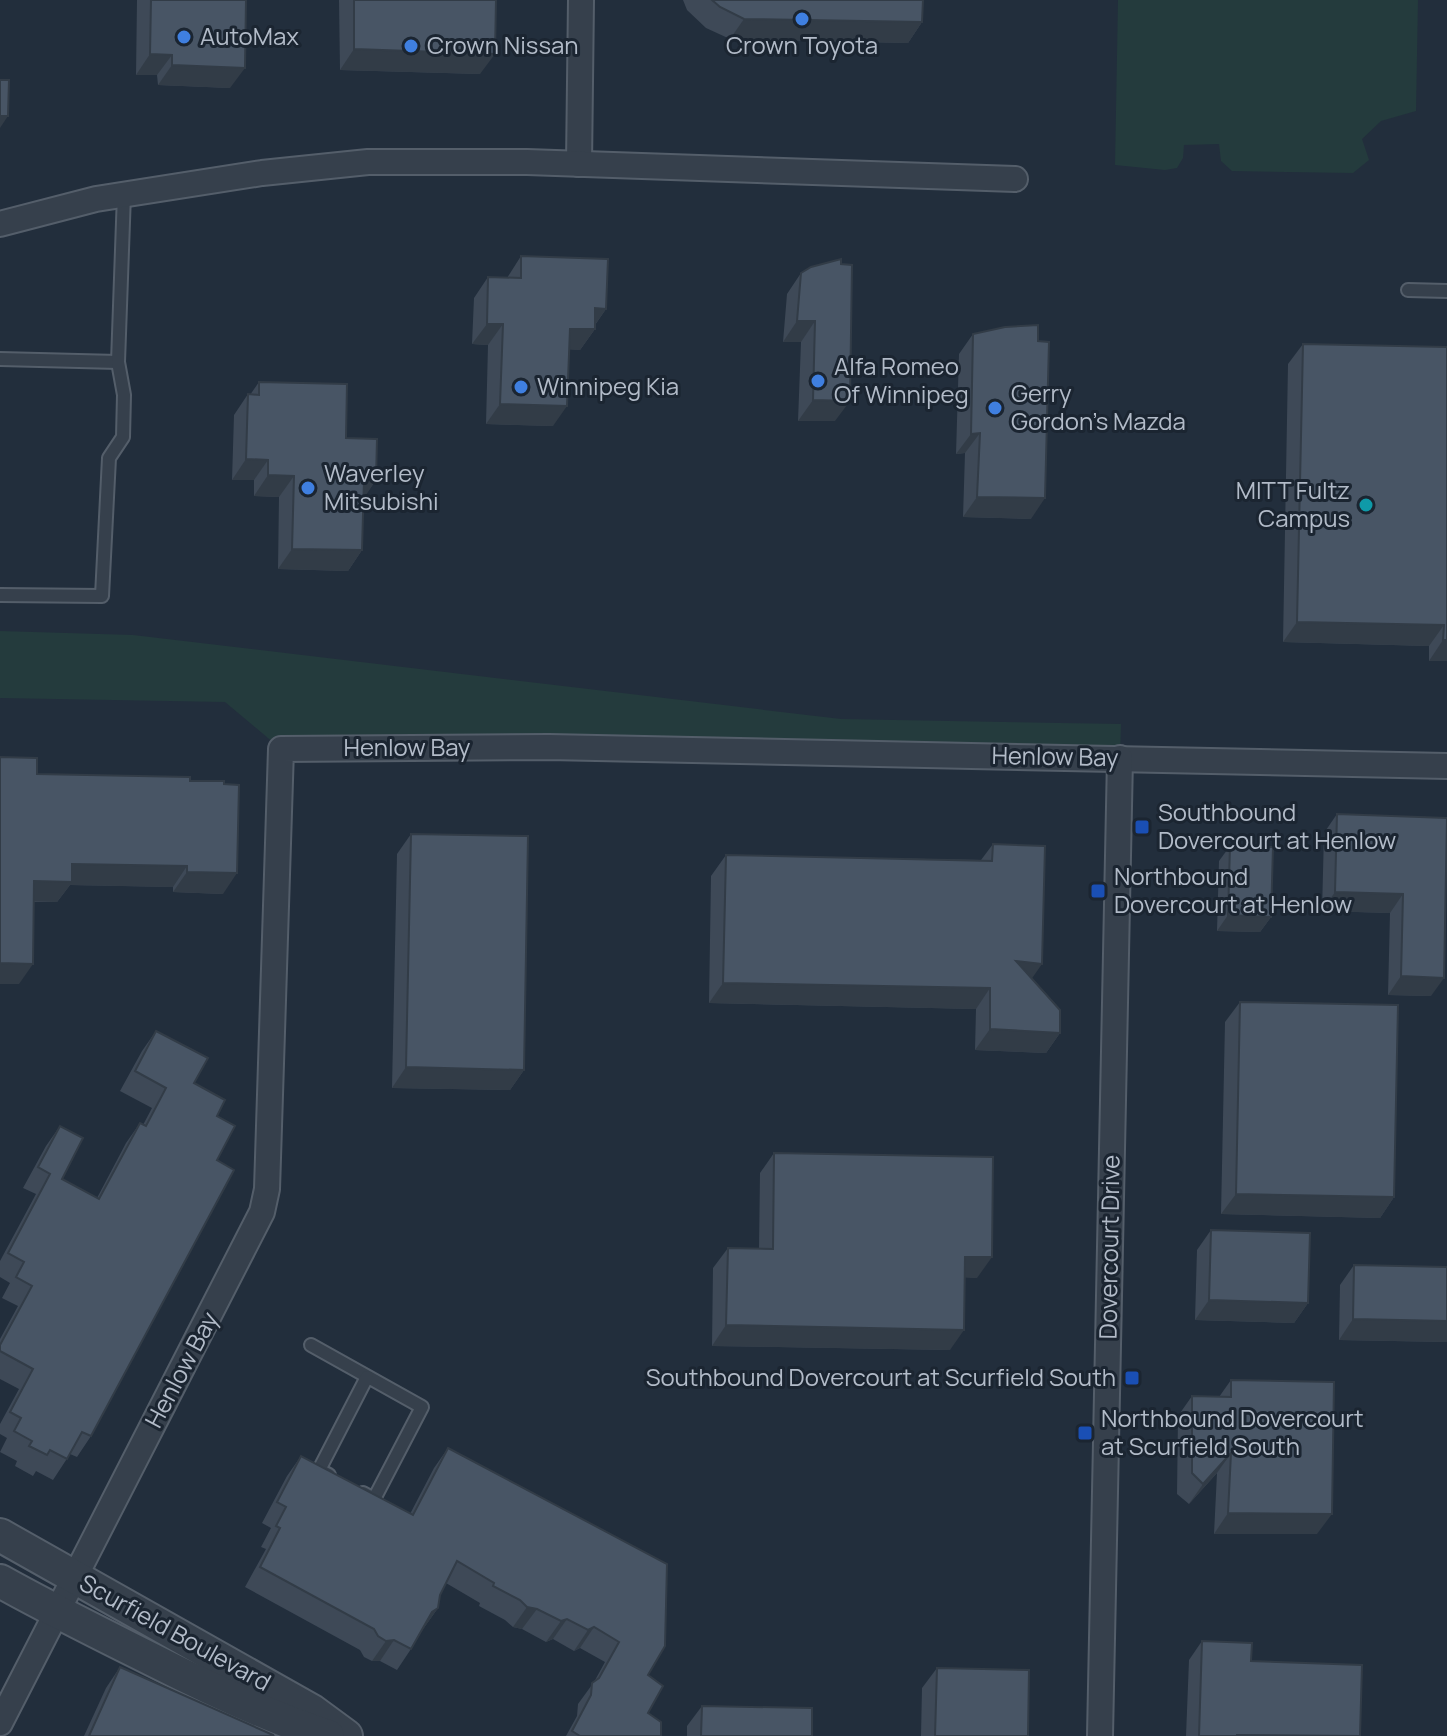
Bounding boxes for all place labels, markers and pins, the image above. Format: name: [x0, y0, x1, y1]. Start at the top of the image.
marker: Crown Toyota: [793, 10, 811, 28]
place label: AutoMax: [200, 19, 299, 52]
marker: AutoMax: [175, 28, 193, 46]
place label: Crown Nissan: [427, 28, 579, 61]
place label: Crown Toyota: [726, 28, 878, 61]
marker: Crown Nissan: [402, 37, 420, 55]
place label: Alfa Romeo Of Winnipeg: [834, 349, 969, 410]
place label: Winnipeg Kia: [537, 369, 679, 402]
marker: Alfa Romeo Of Winnipeg: [809, 372, 827, 390]
place label: Gerry Gordon's Mazda: [1011, 376, 1186, 437]
marker: Winnipeg Kia: [512, 378, 530, 396]
marker: Gerry Gordon's Mazda: [986, 399, 1004, 417]
place label: Waverley Mitsubishi: [324, 456, 439, 517]
place label: MITT Fultz Campus: [1236, 473, 1350, 534]
marker: Waverley Mitsubishi: [299, 479, 317, 497]
marker: MITT Fultz Campus: [1357, 496, 1375, 514]
place label: Southbound Dovercourt at Henlow: [1158, 795, 1396, 856]
marker: Southbound Dovercourt at Henlow: [1133, 818, 1151, 836]
place label: Northbound Dovercourt at Henlow: [1114, 859, 1352, 920]
marker: Northbound Dovercourt at Henlow: [1089, 882, 1107, 900]
place label: Southbound Dovercourt at Scurfield South: [646, 1360, 1116, 1393]
marker: Southbound Dovercourt at Scurfield South: [1123, 1369, 1141, 1387]
place label: Northbound Dovercourt at Scurfield South: [1101, 1401, 1364, 1462]
marker: Northbound Dovercourt at Scurfield South: [1076, 1424, 1094, 1442]

